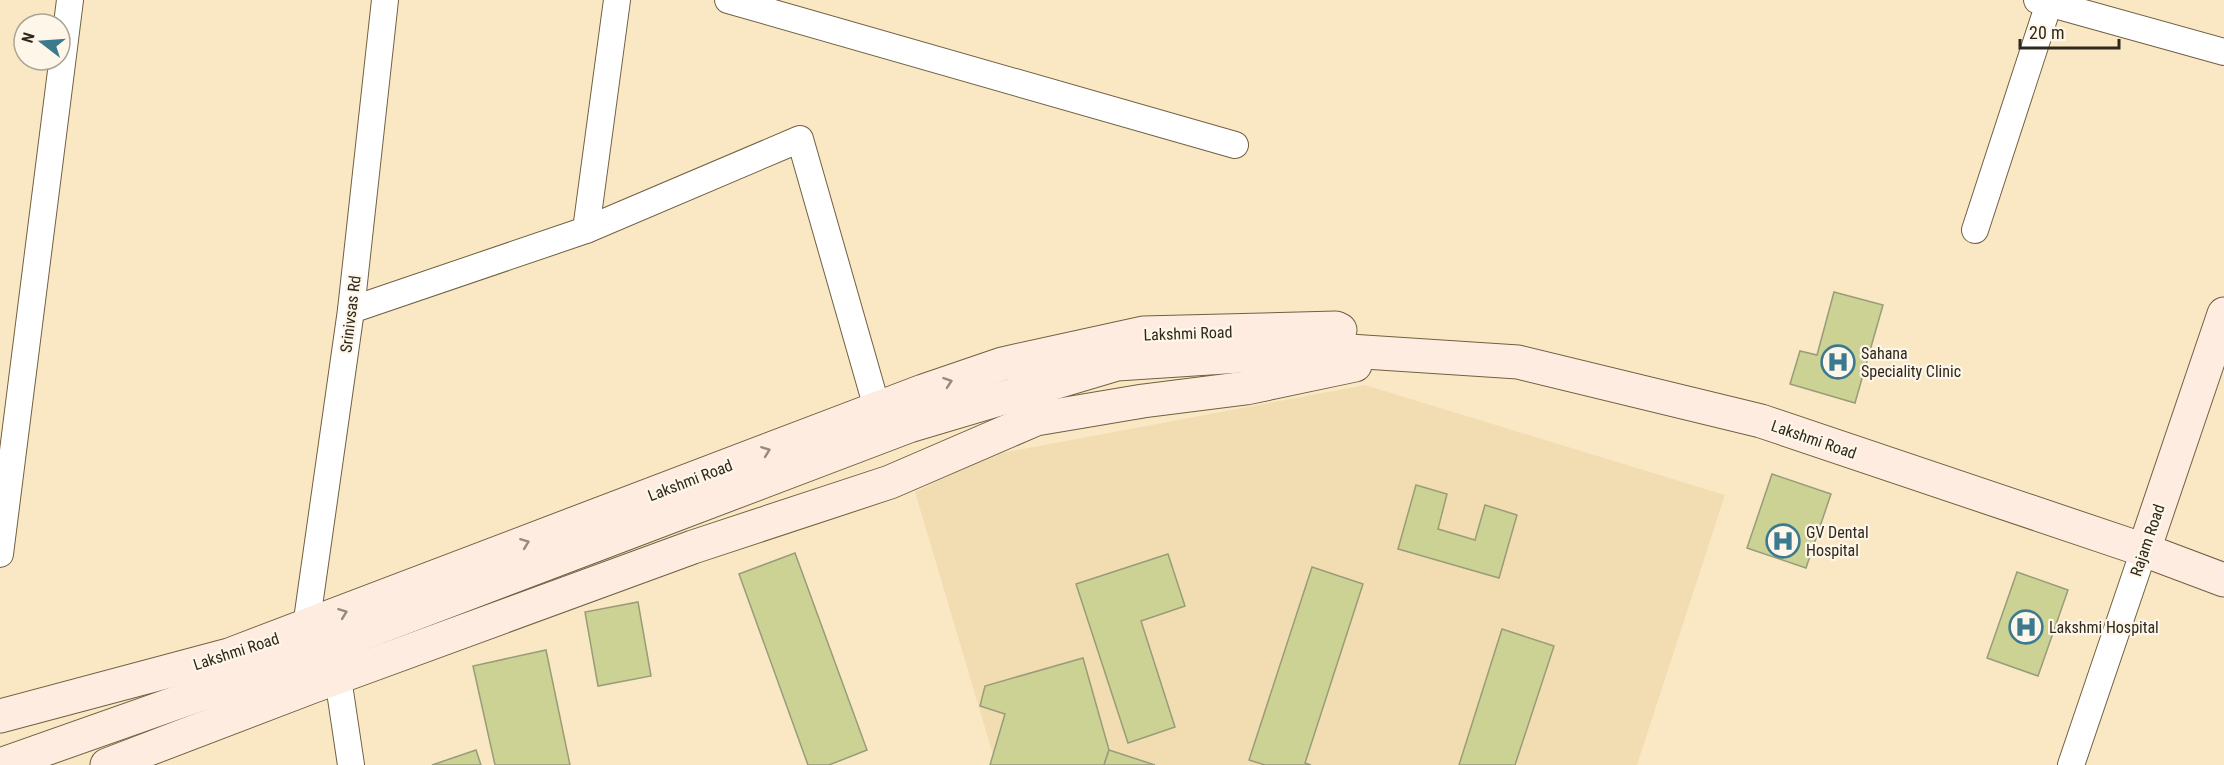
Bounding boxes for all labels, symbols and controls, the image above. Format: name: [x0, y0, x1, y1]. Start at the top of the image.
north arrow: [12, 12, 72, 72]
scale bar: [2020, 12, 2119, 50]
text: 20 m: [2029, 22, 2064, 43]
text: N: [18, 30, 39, 45]
street label: Srinivsas Rd: [336, 274, 365, 354]
street label: Lakshmi Road: [1143, 322, 1233, 345]
hospital icon: Sahana Speciality Clinic: [1820, 344, 1856, 380]
place label: Sahana Speciality Clinic: [1861, 344, 1961, 381]
one-way arrow: [943, 377, 953, 390]
street label: Lakshmi Road: [1769, 416, 1859, 463]
one-way arrow: [760, 446, 771, 458]
street label: Lakshmi Road: [645, 456, 735, 505]
street label: Rajam Road: [2126, 501, 2169, 579]
hospital icon: GV Dental Hospital: [1765, 523, 1801, 559]
place label: GV Dental Hospital: [1806, 523, 1869, 560]
one-way arrow: [519, 538, 530, 550]
one-way arrow: [337, 607, 348, 620]
hospital icon: Lakshmi Hospital: [2008, 609, 2044, 645]
place label: Lakshmi Hospital: [2049, 618, 2159, 637]
street label: Lakshmi Road: [191, 629, 281, 674]

